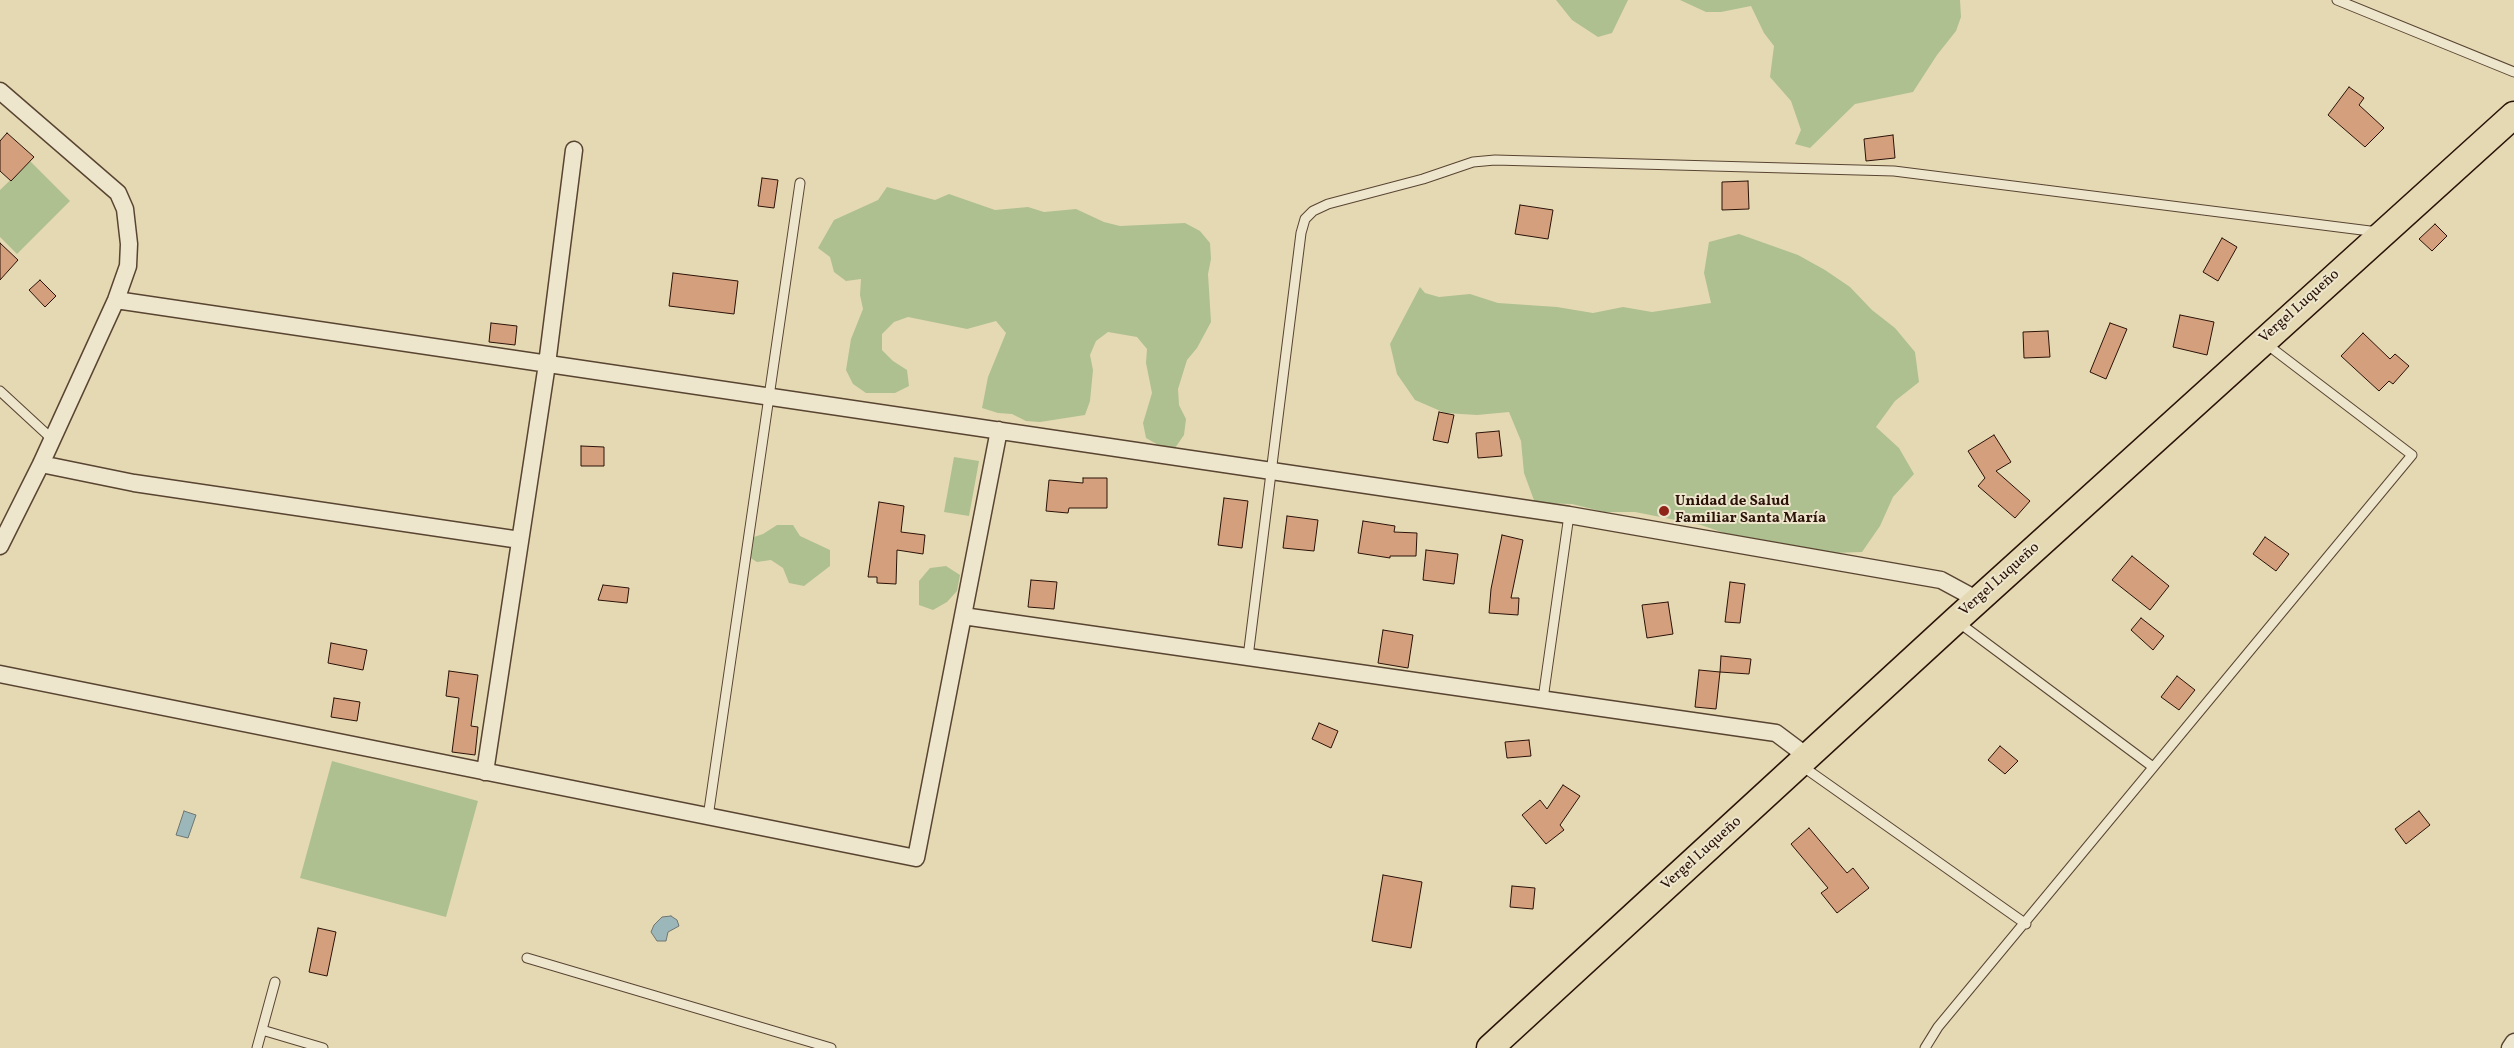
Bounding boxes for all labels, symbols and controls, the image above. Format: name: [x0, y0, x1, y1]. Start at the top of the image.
street label: Vergel Luqueño: [2256, 266, 2344, 348]
place label: Unidad de Salud Familiar Santa María: [1675, 493, 1826, 528]
marker: Unidad de Salud Familiar Santa María: [1657, 504, 1671, 518]
street label: Vergel Luqueño: [1956, 539, 2044, 621]
street label: Vergel Luqueño: [1658, 813, 1746, 895]

